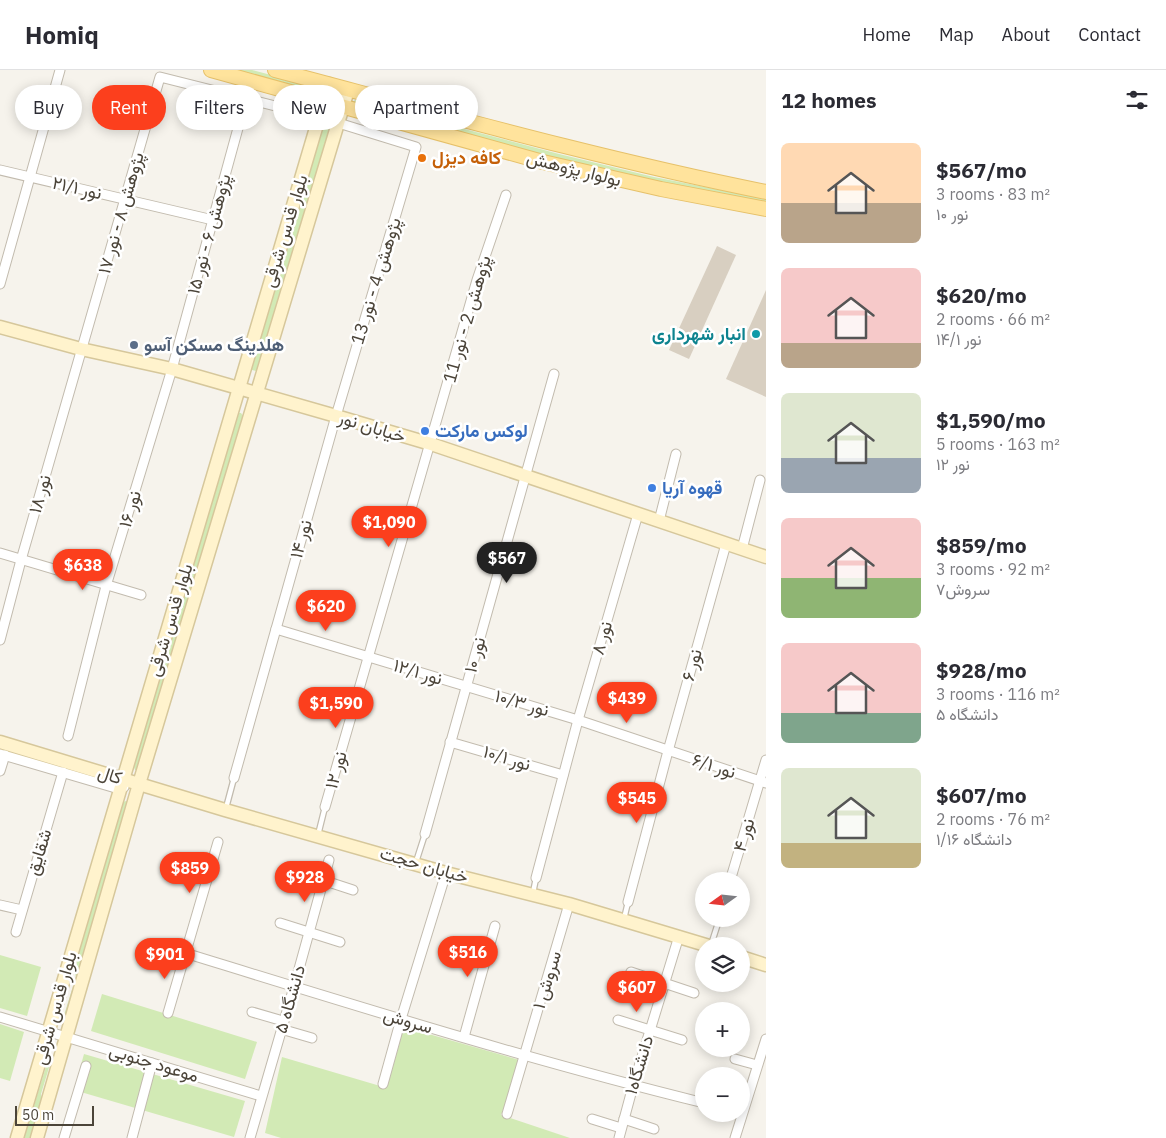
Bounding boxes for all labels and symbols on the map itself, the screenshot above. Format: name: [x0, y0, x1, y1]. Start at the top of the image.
place label: کافه دیزل: [432, 146, 501, 169]
street label: بولوار پژوهش: [524, 146, 624, 192]
street label: پژوهش ۸ - نور ۱۷: [92, 149, 150, 277]
marker: کافه دیزل: [416, 152, 428, 164]
street label: نور ۲۱/۱: [50, 171, 104, 204]
street label: پژوهش ۶ - نور ۱۵: [181, 171, 237, 297]
street label: بلوار قدس شرقی: [256, 172, 313, 290]
street label: پژوهش 4 - نور 13: [345, 215, 407, 347]
street label: پژوهش 2 - نور 11: [437, 252, 497, 386]
place label: انبار شهرداری: [652, 322, 746, 345]
marker: انبار شهرداری: [750, 328, 762, 340]
place label: هلدینگ مسکن آسو: [144, 333, 284, 356]
marker: هلدینگ مسکن آسو: [128, 339, 140, 351]
street label: خیابان نور: [335, 405, 409, 448]
place label: لوکس مارکت: [435, 419, 528, 442]
marker: لوکس مارکت: [419, 425, 431, 437]
street label: نور ۱۸: [23, 472, 56, 516]
place label: قهوه آریا: [662, 476, 722, 499]
marker: قهوه آریا: [646, 482, 658, 494]
street label: نور ۱۶: [113, 488, 146, 530]
pin: $1,090: [348, 506, 430, 548]
street label: نور ۱۴: [284, 517, 317, 561]
pin: $567: [477, 542, 537, 584]
pin: $638: [53, 548, 113, 591]
street label: بلوار قدس شرقی: [141, 561, 198, 679]
pin: $620: [296, 590, 356, 632]
street label: نور ۸: [586, 618, 617, 657]
street label: نور ۱۰: [458, 634, 491, 676]
street label: نور ۶: [676, 646, 707, 684]
street label: نور ۱۲/۱: [391, 653, 446, 690]
pin: $439: [597, 682, 657, 724]
street label: نور ۱۰/۳: [492, 684, 552, 721]
pin: $1,590: [295, 686, 377, 729]
street label: نور ۱۰/۱: [481, 739, 534, 776]
street label: نور ۱۲: [319, 748, 352, 791]
street label: نور ۶/۱: [689, 748, 739, 783]
street label: کال: [95, 760, 125, 789]
pin: $545: [607, 782, 667, 824]
street label: نور ۴: [728, 815, 759, 854]
street label: شقایق: [21, 826, 56, 878]
street label: خیابان حجت: [377, 841, 471, 888]
pin: $859: [160, 852, 220, 894]
pin: $928: [275, 860, 335, 903]
north arrow: [695, 872, 750, 928]
pin: $516: [438, 936, 498, 978]
pin: $901: [135, 938, 195, 980]
street label: سروش ۱: [527, 948, 566, 1012]
street label: بلوار قدس شرقی: [27, 949, 82, 1067]
street label: دانشگاه ۵: [269, 962, 310, 1036]
pin: $607: [607, 970, 667, 1013]
street label: سروش: [381, 1003, 435, 1038]
street label: دانشگاه۱: [619, 1033, 658, 1097]
street label: موعود جنوبی: [106, 1038, 202, 1087]
scale bar: [15, 1103, 94, 1126]

